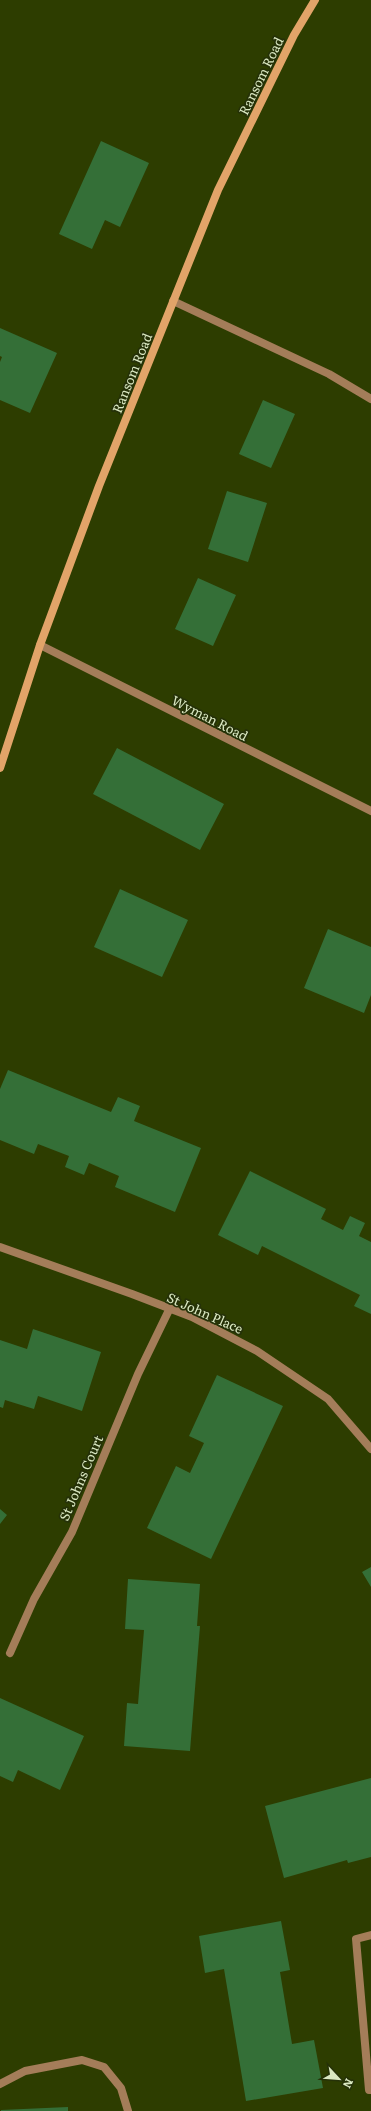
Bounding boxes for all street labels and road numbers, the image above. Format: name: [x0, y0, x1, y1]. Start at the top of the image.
street label: Ransom Road: [233, 34, 288, 118]
street label: Ransom Road: [107, 330, 156, 416]
street label: Wyman Road: [169, 690, 252, 745]
street label: St John Place: [164, 1287, 247, 1338]
street label: St Johns Court: [54, 1431, 107, 1524]

